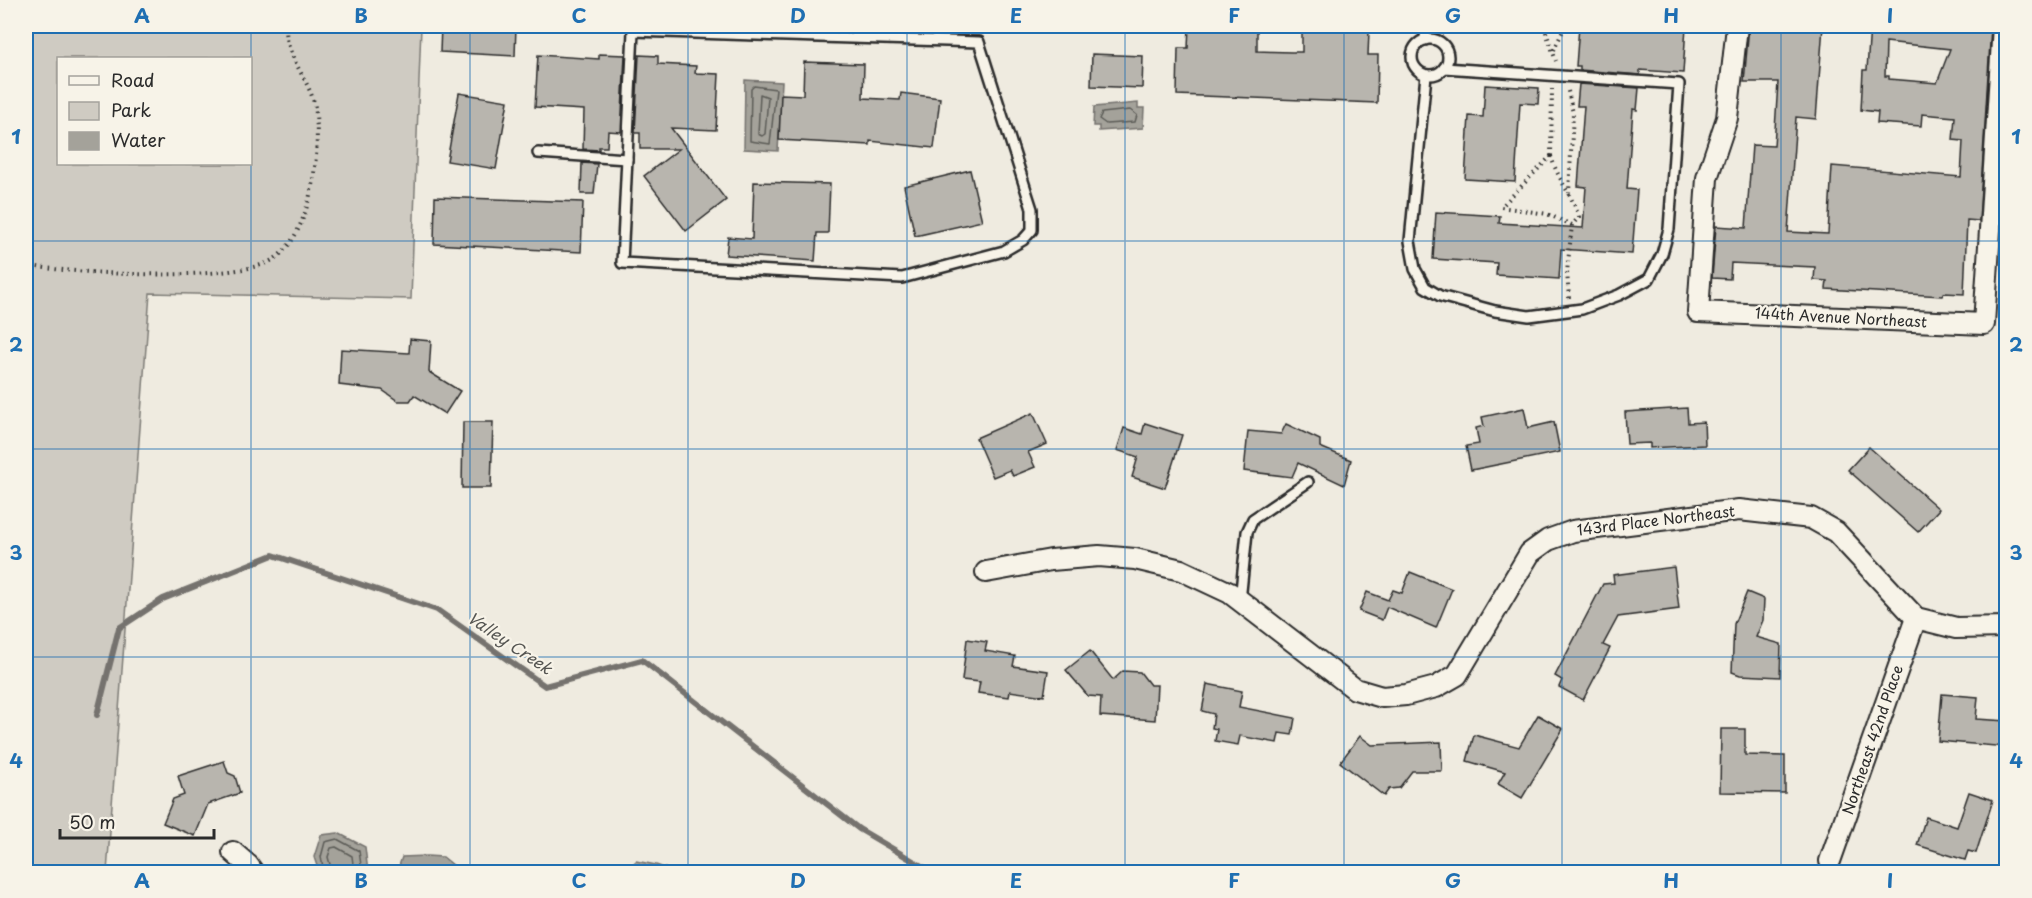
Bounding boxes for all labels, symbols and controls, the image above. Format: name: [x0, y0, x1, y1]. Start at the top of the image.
text: A: [134, 0, 150, 30]
text: B: [354, 0, 368, 30]
text: C: [571, 0, 587, 30]
text: D: [790, 0, 806, 30]
text: E: [1010, 0, 1022, 30]
text: F: [1228, 0, 1240, 30]
text: G: [1445, 0, 1461, 30]
text: H: [1663, 0, 1679, 30]
text: I: [1887, 0, 1893, 30]
legend: [57, 57, 252, 165]
text: Road: [111, 66, 155, 93]
text: Park: [111, 96, 151, 123]
text: 1: [11, 121, 21, 151]
text: 1: [2011, 121, 2021, 151]
text: Water: [111, 126, 166, 153]
street label: 144th Avenue Northeast: [1755, 301, 1928, 332]
text: 2: [9, 329, 23, 359]
text: 2: [2009, 329, 2023, 359]
street label: 143rd Place Northeast: [1576, 498, 1736, 541]
text: 3: [9, 537, 23, 567]
text: 3: [2009, 537, 2023, 567]
water label: Valley Creek: [463, 605, 559, 680]
street label: Northeast 42nd Place: [1835, 662, 1908, 817]
text: 4: [9, 745, 23, 775]
text: 4: [2009, 745, 2023, 775]
scale bar: [60, 802, 214, 840]
text: 50 m: [69, 808, 116, 835]
text: A: [134, 865, 150, 895]
text: B: [354, 865, 368, 895]
text: C: [571, 865, 587, 895]
text: D: [790, 865, 806, 895]
text: E: [1010, 865, 1022, 895]
text: F: [1228, 865, 1240, 895]
text: G: [1445, 865, 1461, 895]
text: H: [1663, 865, 1679, 895]
text: I: [1887, 865, 1893, 895]

